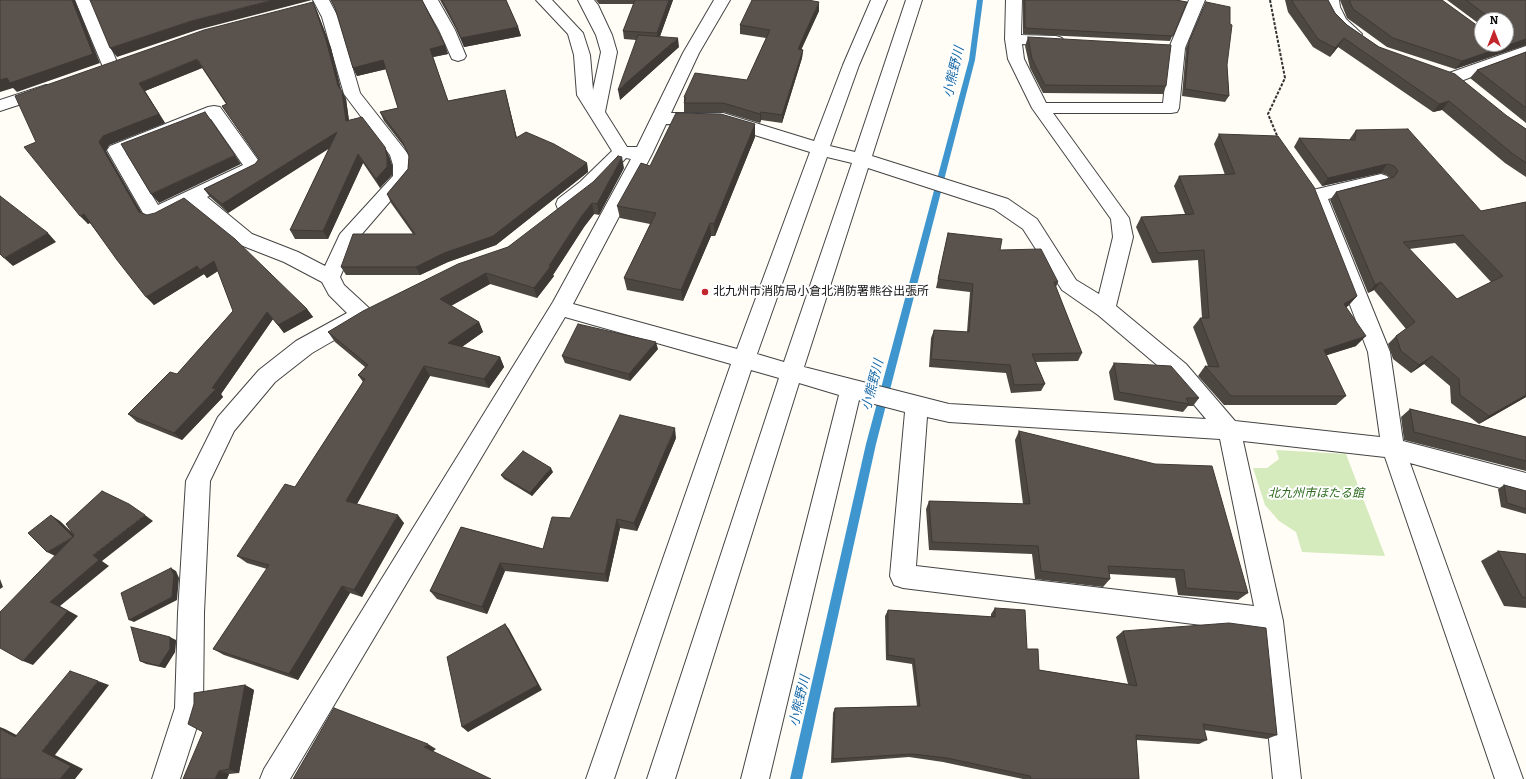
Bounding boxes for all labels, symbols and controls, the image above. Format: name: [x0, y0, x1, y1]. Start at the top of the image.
north arrow: [1474, 12, 1514, 52]
text: N: [1490, 14, 1498, 27]
water label: 小熊野川: [941, 45, 967, 99]
place label: 北九州市消防局小倉北消防署熊谷出張所: [713, 285, 929, 299]
marker: 北九州市消防局小倉北消防署熊谷出張所: [700, 287, 710, 297]
water label: 小熊野川: [859, 358, 887, 412]
park label: 北九州市ほたる館: [1268, 487, 1364, 501]
water label: 小熊野川: [787, 674, 813, 728]

